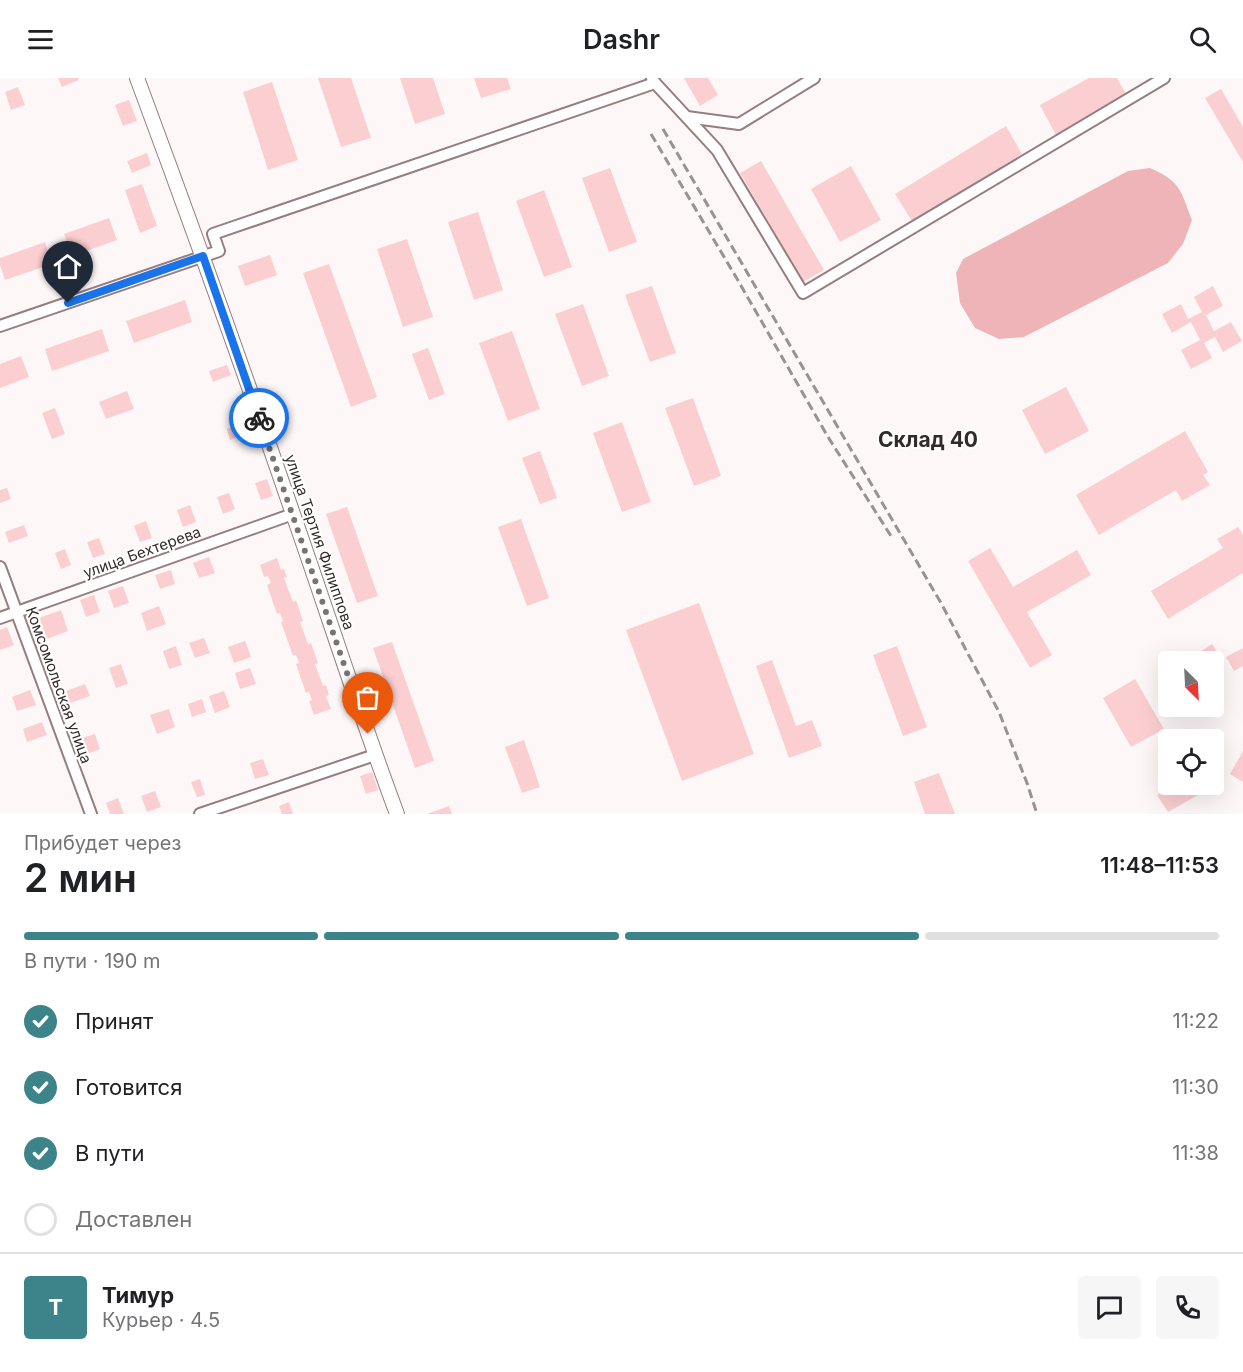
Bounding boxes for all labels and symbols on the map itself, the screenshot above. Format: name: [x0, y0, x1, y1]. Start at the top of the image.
pin: [42, 241, 93, 303]
courier: [229, 388, 289, 448]
district label: Склад 40: [878, 427, 978, 452]
street label: улица Тертия Филиппова: [281, 452, 359, 632]
street label: улица Бехтерева: [81, 522, 203, 582]
street label: Комсомольская улица: [22, 604, 96, 766]
north arrow: [1158, 651, 1224, 717]
pin: [342, 672, 393, 734]

